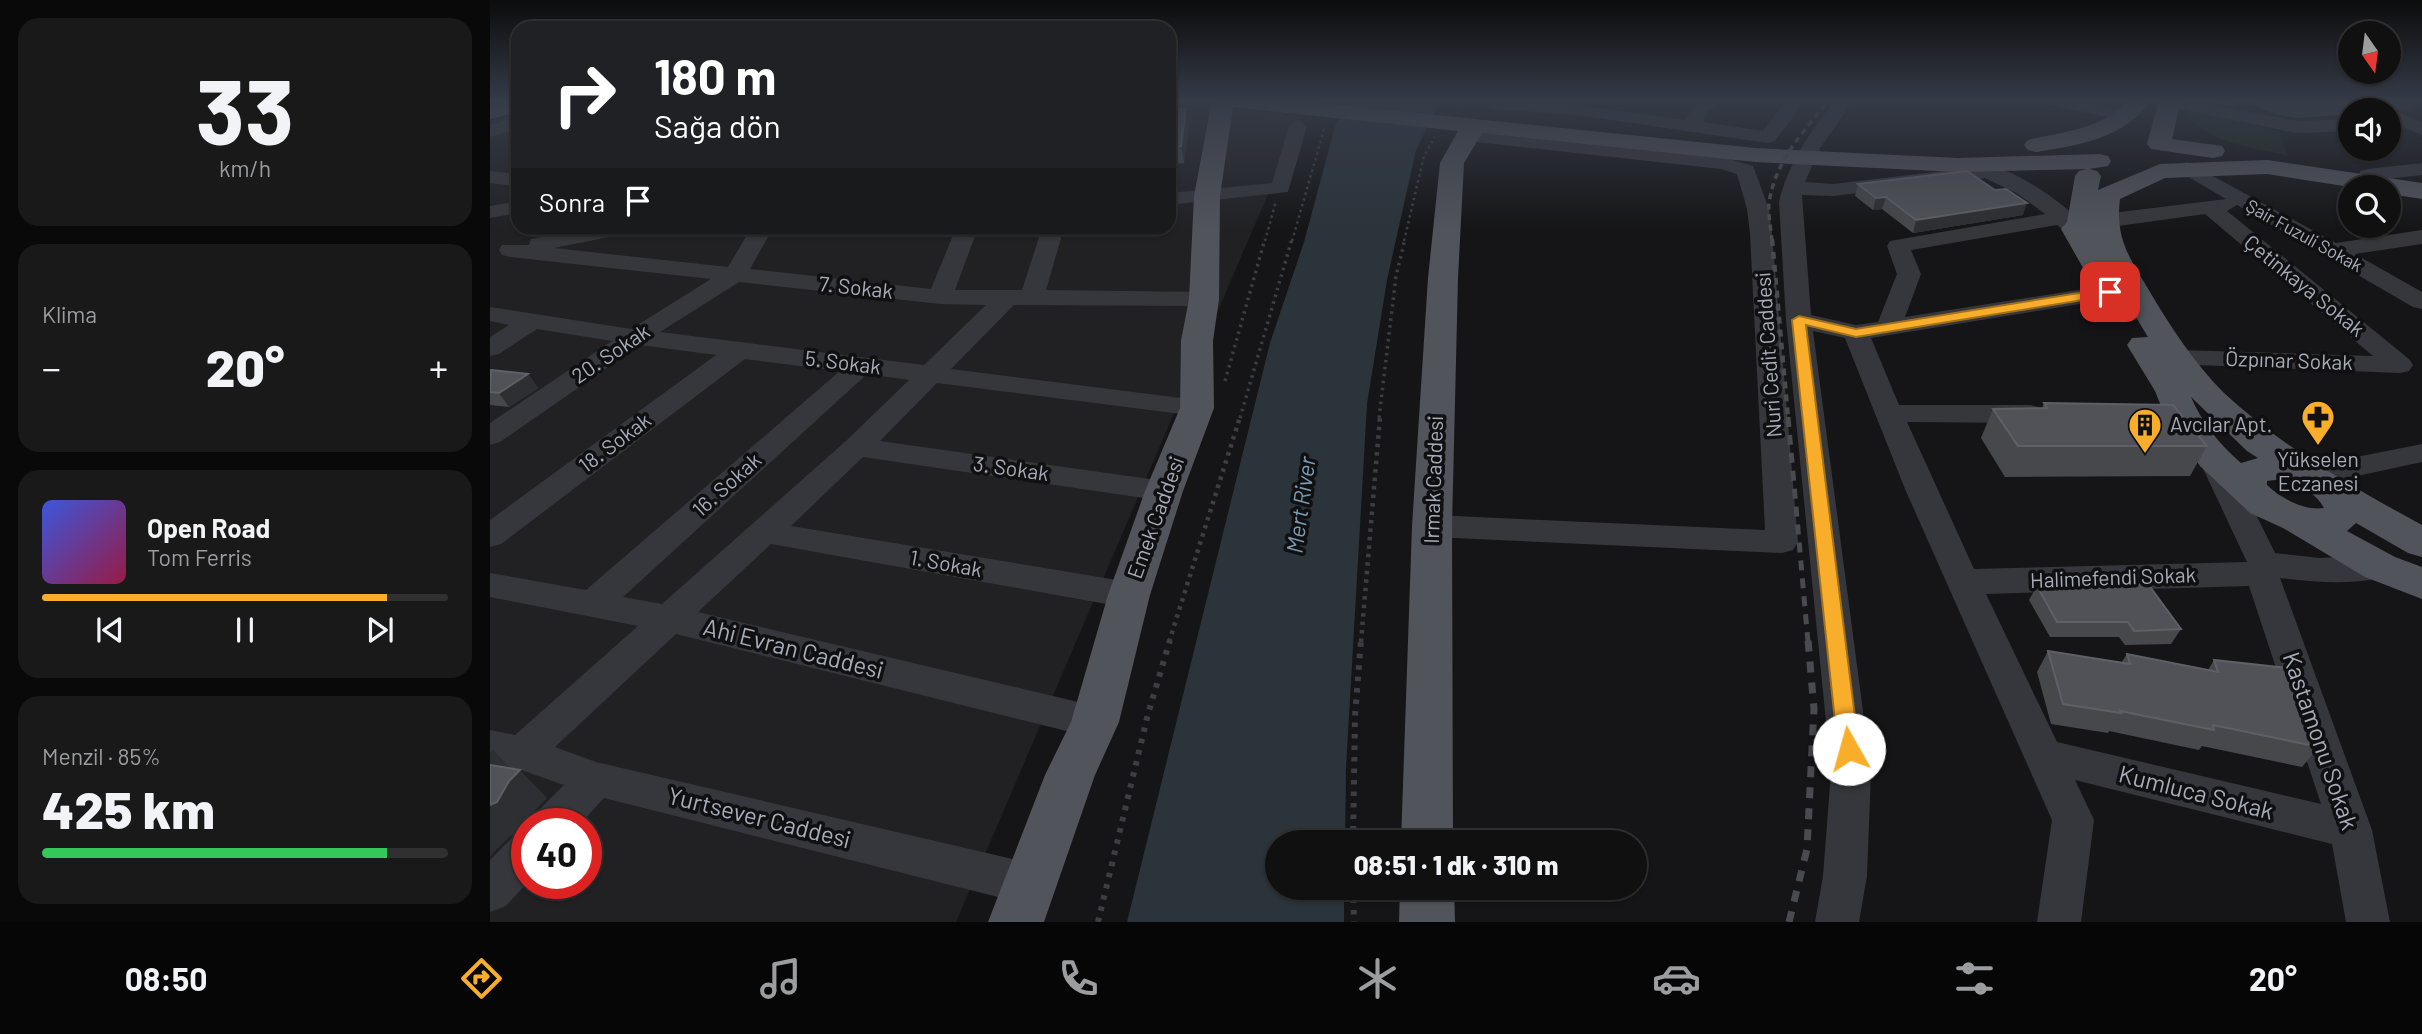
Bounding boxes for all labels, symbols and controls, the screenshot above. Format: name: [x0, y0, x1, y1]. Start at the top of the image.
north arrow: [2338, 21, 2401, 84]
map controls: [2338, 21, 2401, 238]
text: 180 m: [654, 46, 777, 105]
icon: right: [539, 49, 630, 140]
text: 33: [196, 54, 294, 163]
button: sound: [2338, 98, 2401, 161]
text: Sağa dön: [654, 106, 781, 144]
text: km/h: [219, 154, 271, 182]
button: search: [2338, 175, 2401, 238]
icon: arrive: [619, 182, 657, 220]
text: Sonra: [539, 186, 605, 217]
street label: Şair Fuzuli Sokak: [2242, 194, 2367, 276]
street label: Çetinkaya Sokak: [2240, 229, 2370, 341]
pin: [2080, 262, 2140, 322]
street label: 7. Sokak: [818, 270, 894, 303]
street label: Nuri Cedit Caddesi: [1749, 272, 1786, 438]
icon: arrive: [2091, 273, 2129, 311]
text: Klima: [42, 300, 97, 328]
street label: 20. Sokak: [567, 318, 654, 388]
text: 20°: [206, 335, 284, 397]
text: −: [42, 344, 61, 390]
text: +: [429, 344, 448, 390]
street label: 5. Sokak: [804, 344, 882, 379]
street label: Özpınar Sokak: [2225, 345, 2353, 374]
pharmacy icon: Yükselen Eczanesi: [2299, 398, 2337, 447]
building icon: Avcılar Apt.: [2126, 406, 2164, 455]
street label: 18. Sokak: [573, 407, 655, 477]
place label: Avcılar Apt.: [2170, 411, 2272, 436]
street label: Irmak Caddesi: [1418, 416, 1447, 544]
place label: Yükselen Eczanesi: [2277, 446, 2359, 495]
street label: 16. Sokak: [687, 447, 765, 521]
street label: 3. Sokak: [972, 450, 1051, 485]
street label: Emek Caddesi: [1121, 453, 1188, 582]
water label: Mert River: [1279, 454, 1321, 555]
text: Open Road: [147, 512, 270, 543]
text: Tom Ferris: [147, 543, 252, 571]
street label: 1. Sokak: [908, 544, 984, 581]
street label: Halimefendi Sokak: [2029, 561, 2196, 592]
icon: previous: [91, 611, 129, 649]
icon: pause: [226, 611, 264, 649]
icon: next: [361, 611, 399, 649]
street label: Ahi Evran Caddesi: [701, 611, 886, 684]
street label: Kastamonu Sokak: [2277, 648, 2365, 833]
position arrow: [1812, 712, 1886, 786]
text: Menzil · 85%: [42, 742, 161, 770]
street label: Kumluca Sokak: [2116, 758, 2277, 825]
text: 425 km: [42, 777, 215, 839]
street label: Yurtsever Caddesi: [665, 780, 854, 853]
speed limit sign: 40: [511, 808, 602, 899]
text: 08:51 · 1 dk · 310 m: [1354, 849, 1558, 880]
icon: directions: [457, 954, 506, 1003]
icon: music: [756, 954, 805, 1003]
icon: phone: [1054, 954, 1103, 1003]
icon: climate: [1353, 954, 1402, 1003]
icon: car: [1652, 954, 1701, 1003]
icon: filters: [1950, 954, 1999, 1003]
text: 08:50: [125, 959, 208, 997]
text: 20°: [2249, 959, 2297, 997]

